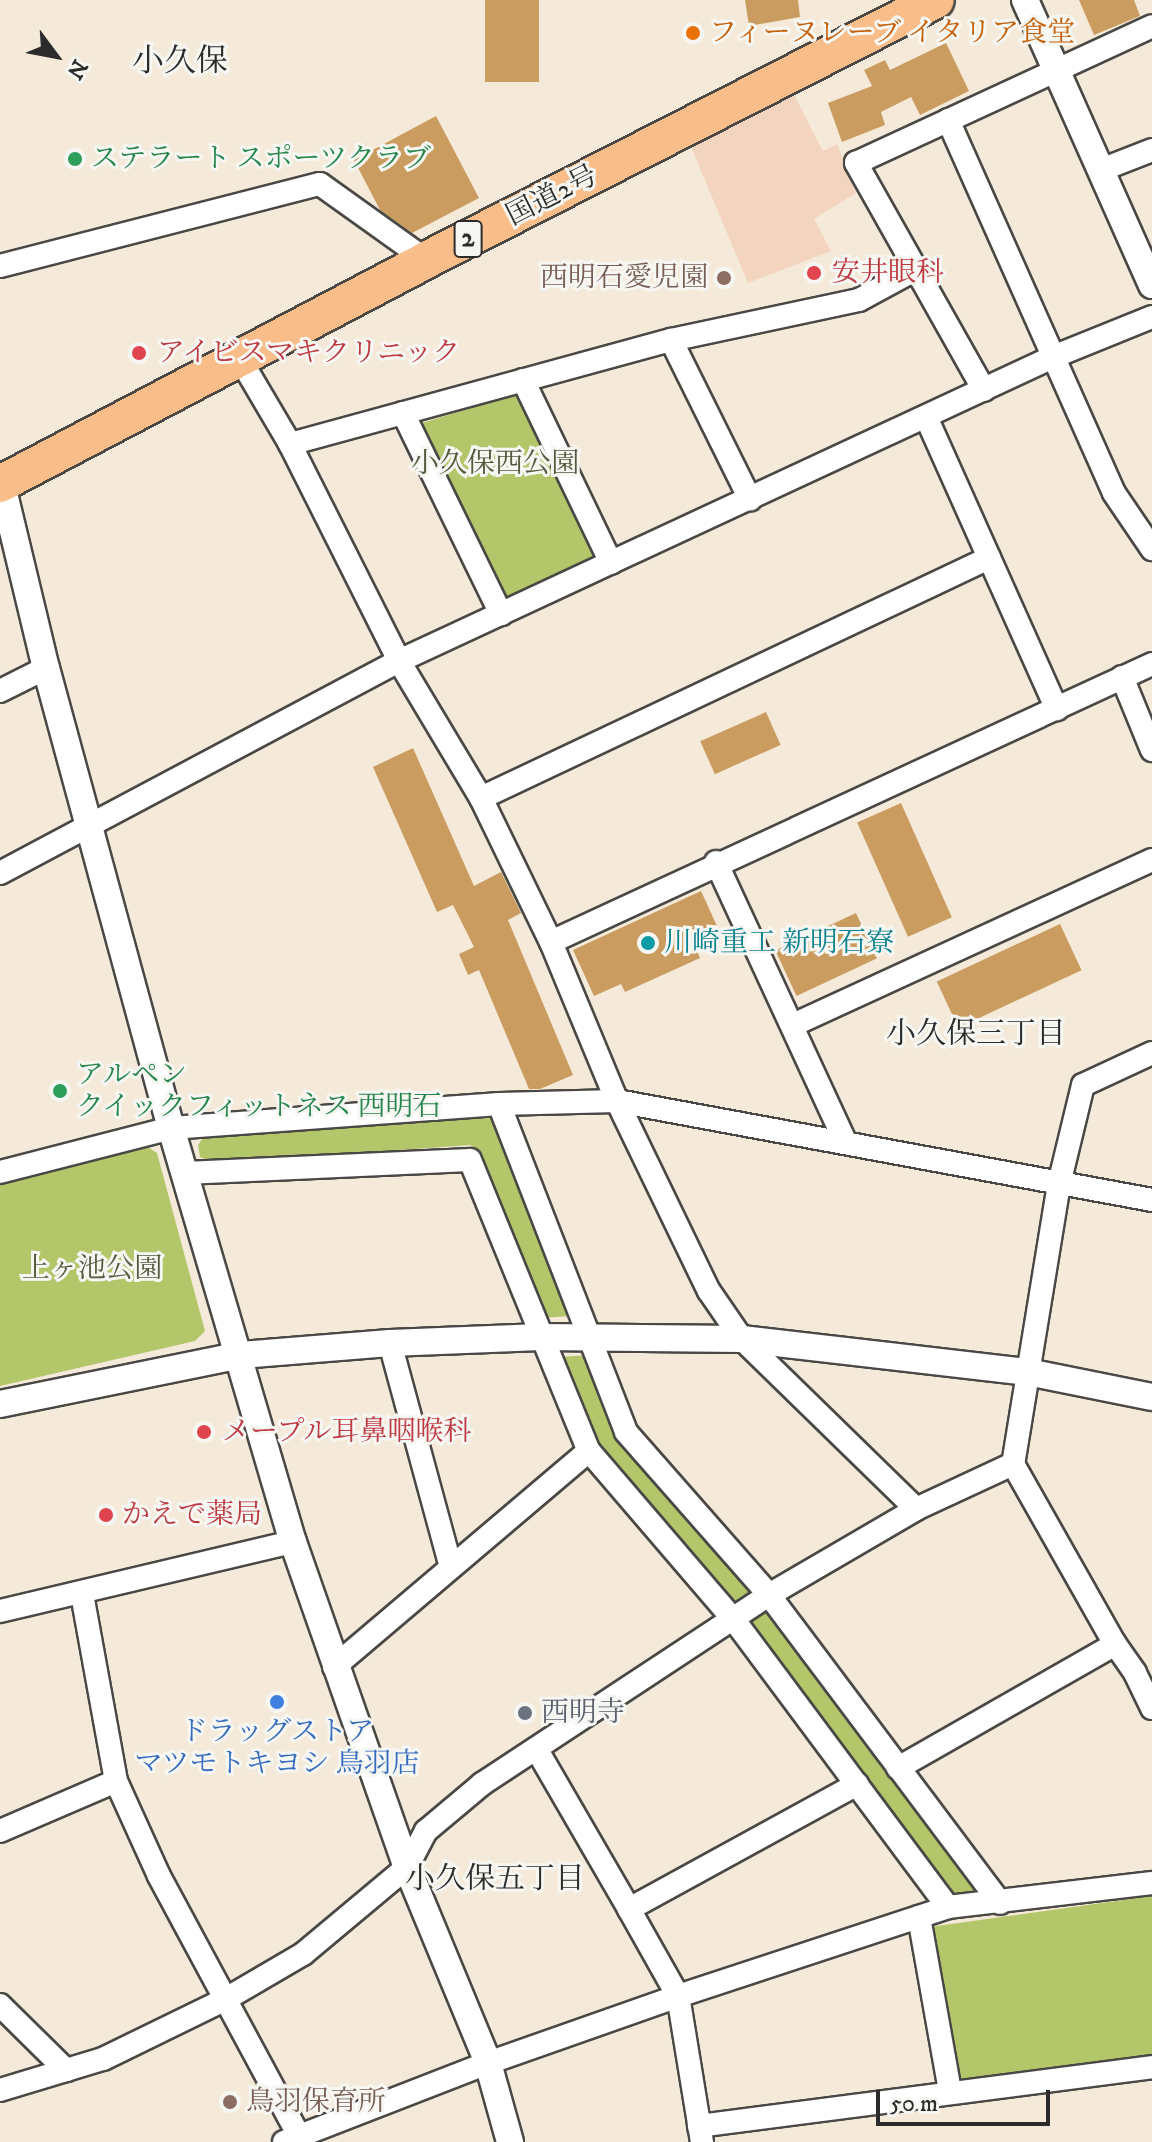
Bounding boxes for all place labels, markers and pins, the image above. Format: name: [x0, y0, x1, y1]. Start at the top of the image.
place label: フィーヌレーブ イタリア食堂: [709, 16, 1079, 50]
marker: フィーヌレーブ イタリア食堂: [684, 24, 702, 42]
place label: ステラート スポーツクラブ: [91, 142, 433, 176]
marker: ステラート スポーツクラブ: [66, 150, 84, 168]
place label: 安井眼科: [832, 256, 944, 290]
place label: 西明石愛児園: [540, 261, 708, 295]
marker: 安井眼科: [803, 262, 825, 284]
marker: 西明石愛児園: [715, 269, 733, 287]
place label: アイビスマキクリニック: [157, 336, 465, 370]
marker: アイビスマキクリニック: [128, 342, 150, 364]
place label: 川崎重工 新明石寮: [664, 926, 894, 960]
marker: 川崎重工 新明石寮: [639, 934, 657, 952]
place label: アルペン クイックフィットネス 西明石: [76, 1058, 446, 1124]
marker: アルペン クイックフィットネス 西明石: [51, 1082, 69, 1100]
place label: メープル耳鼻咽喉科: [222, 1415, 474, 1449]
marker: メープル耳鼻咽喉科: [193, 1421, 215, 1443]
place label: かえで薬局: [122, 1498, 262, 1532]
marker: かえで薬局: [97, 1506, 115, 1524]
marker: ドラッグストア マツモトキヨシ 鳥羽店: [268, 1693, 286, 1711]
place label: 西明寺: [541, 1696, 625, 1730]
marker: 西明寺: [516, 1704, 534, 1722]
place label: ドラッグストア マツモトキヨシ 鳥羽店: [134, 1715, 420, 1781]
place label: 鳥羽保育所: [246, 2085, 386, 2119]
marker: 鳥羽保育所: [221, 2093, 239, 2111]

